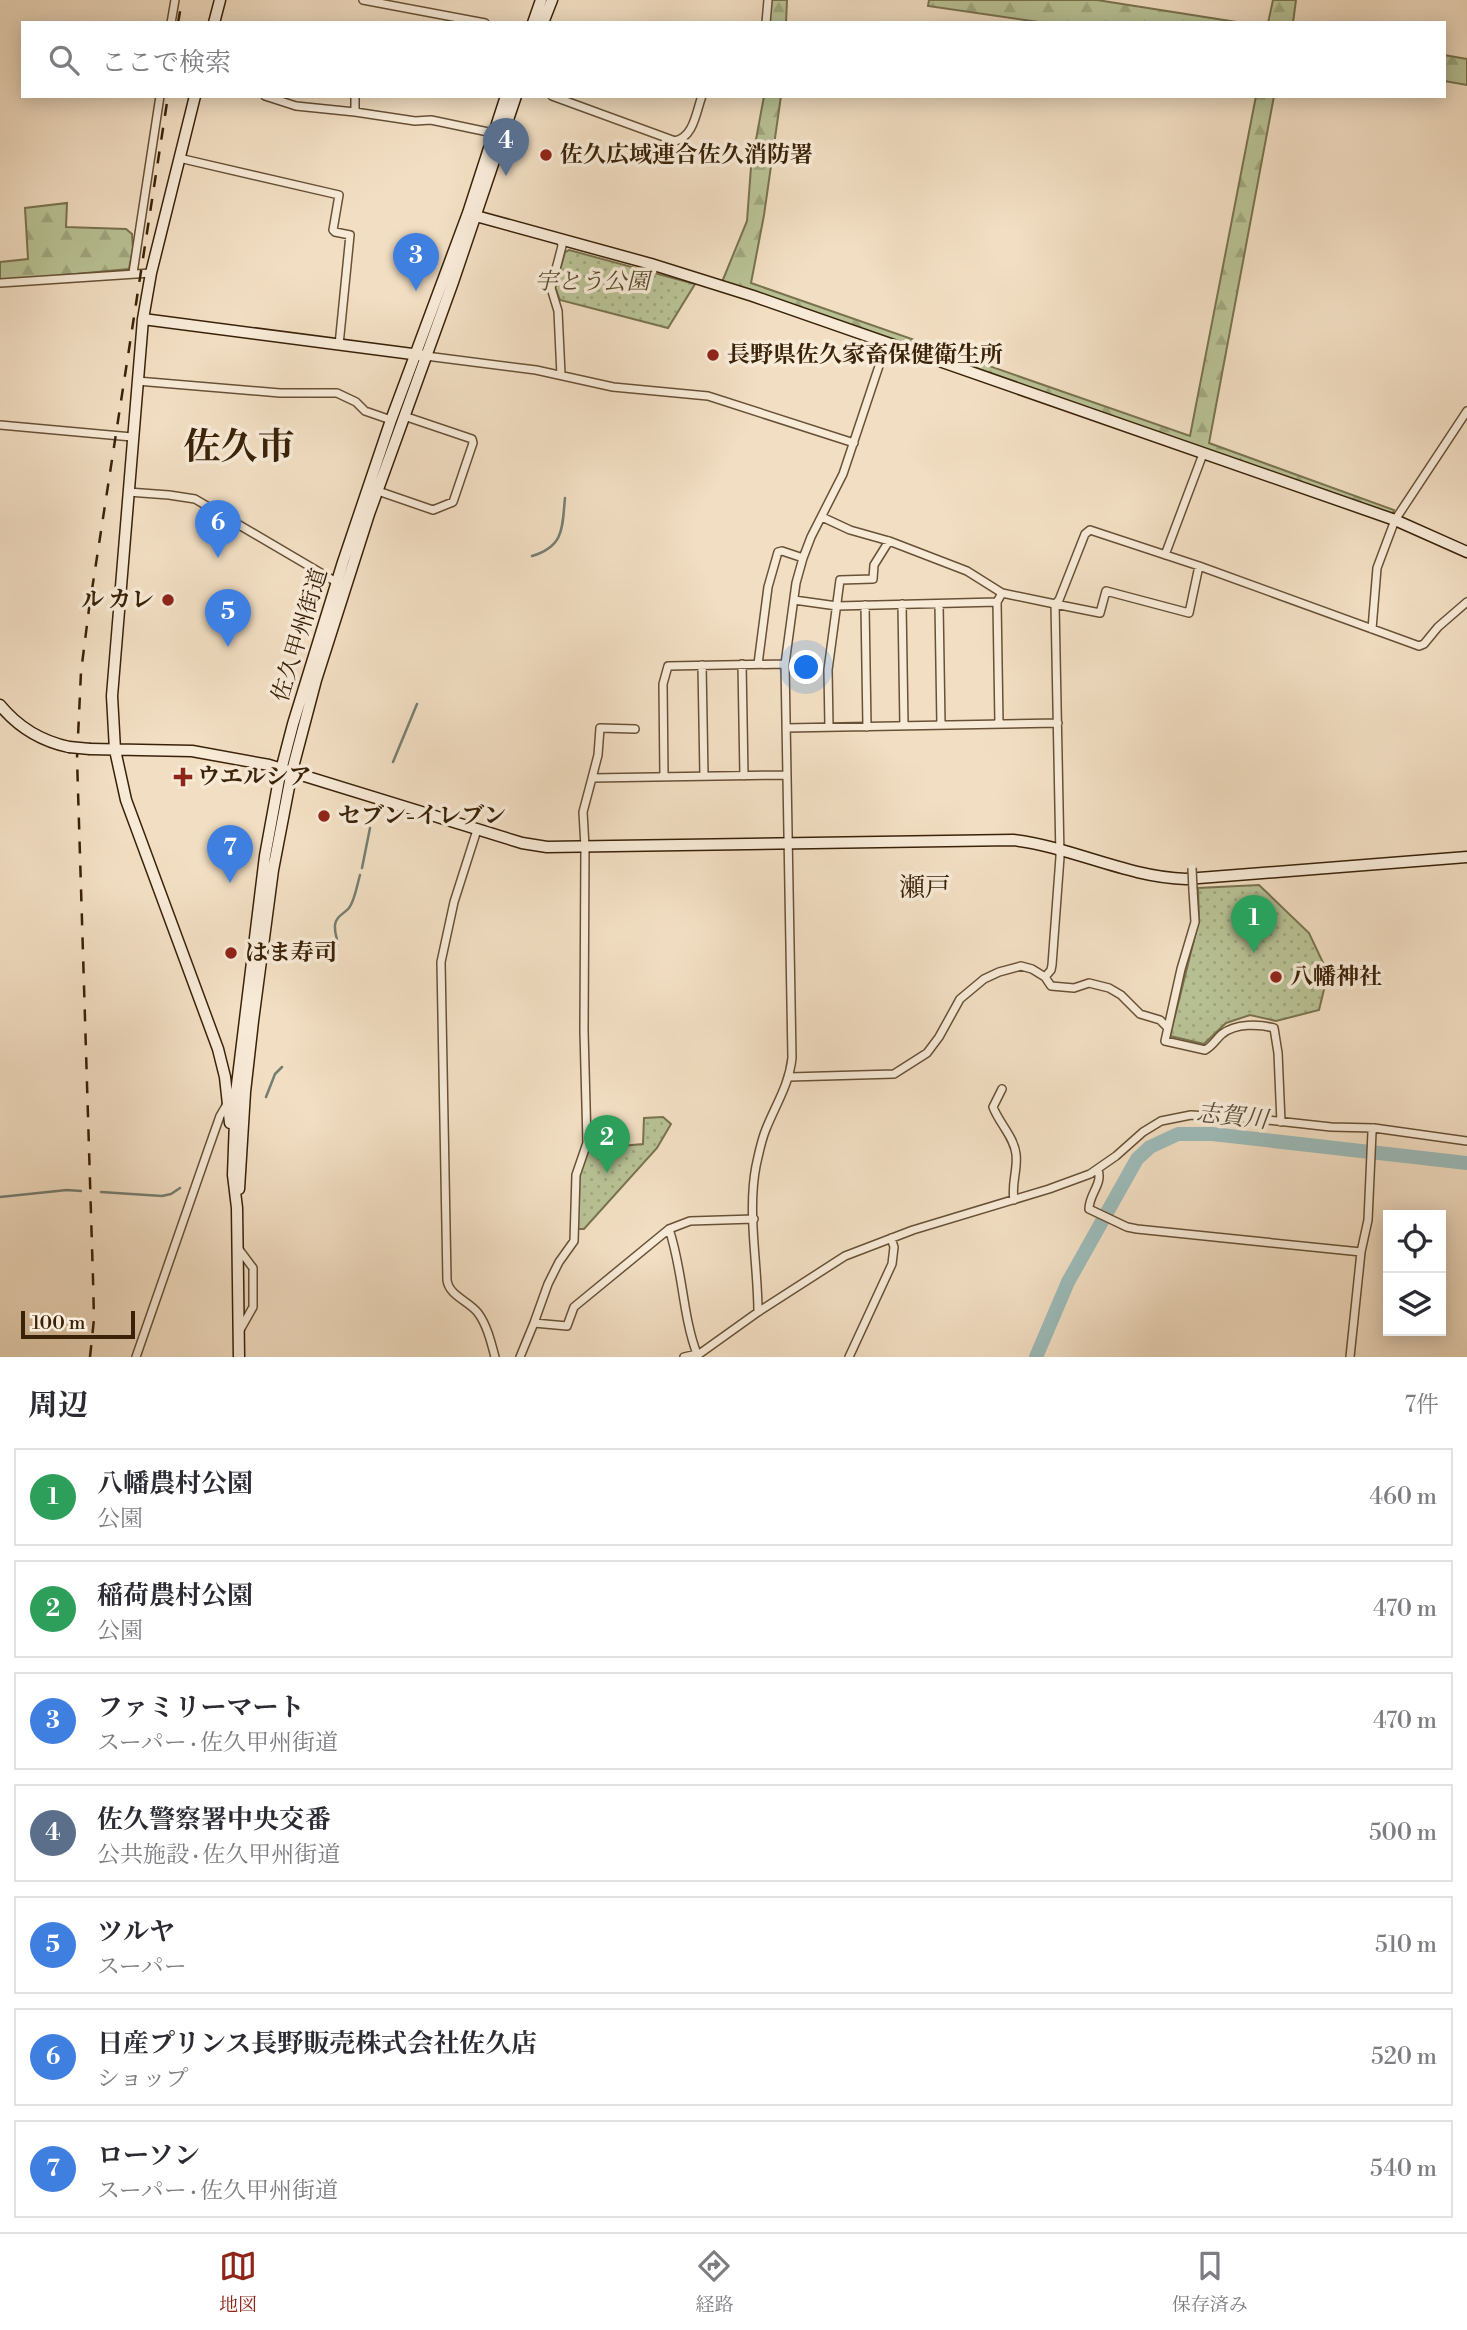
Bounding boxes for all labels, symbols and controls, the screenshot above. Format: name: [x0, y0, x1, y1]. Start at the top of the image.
search box: [21, 21, 1446, 98]
icon: search: [45, 41, 83, 79]
text: ここで検索: [101, 47, 231, 79]
pin: 4: [483, 118, 529, 176]
place label: 佐久広域連合佐久消防署: [560, 141, 813, 169]
marker: 佐久広域連合佐久消防署: [538, 147, 554, 163]
pin: 3: [393, 233, 439, 291]
park label: 宇とう公園: [535, 268, 654, 296]
place label: 長野県佐久家畜保健衛生所: [727, 341, 1003, 369]
marker: 長野県佐久家畜保健衛生所: [705, 347, 721, 363]
district label: 佐久市: [184, 425, 295, 471]
pin: 6: [195, 500, 241, 558]
street label: 佐久甲州街道: [266, 565, 334, 705]
place label: ル カレ: [81, 586, 154, 614]
pin: 5: [205, 589, 251, 647]
marker: ル カレ: [160, 592, 176, 608]
your location: [789, 650, 823, 684]
place label: ウエルシア: [197, 763, 311, 791]
marker: ウエルシア: [175, 769, 191, 785]
place label: セブン-イレブン: [338, 802, 506, 830]
marker: セブン-イレブン: [316, 808, 332, 824]
pin: 7: [207, 825, 253, 883]
district label: 瀬戸: [899, 872, 951, 904]
pin: 1: [1231, 895, 1277, 953]
place label: はま寿司: [245, 939, 337, 967]
marker: はま寿司: [223, 945, 239, 961]
place label: 八幡神社: [1290, 963, 1382, 991]
marker: 八幡神社: [1268, 969, 1284, 985]
water label: 志賀川: [1195, 1098, 1272, 1136]
pin: 2: [584, 1115, 630, 1173]
map controls: [1383, 1210, 1446, 1336]
button: locate: [1383, 1210, 1446, 1273]
button: layers: [1383, 1273, 1446, 1336]
scale bar: [21, 1308, 135, 1340]
text: 100 m: [32, 1311, 85, 1335]
text: 周辺: [28, 1387, 88, 1425]
text: 7件: [1404, 1391, 1439, 1419]
text: 八幡農村公園: [97, 1468, 253, 1500]
text: 1: [47, 1483, 59, 1511]
text: 460 m: [1369, 1483, 1437, 1511]
text: 公園: [97, 1505, 143, 1533]
text: 稲荷農村公園: [97, 1580, 253, 1612]
text: 2: [46, 1595, 60, 1623]
text: 470 m: [1373, 1595, 1437, 1623]
text: 公園: [97, 1617, 143, 1645]
text: ファミリーマート: [97, 1692, 304, 1724]
text: 3: [46, 1707, 60, 1735]
text: 470 m: [1373, 1707, 1437, 1735]
text: スーパー · 佐久甲州街道: [97, 1729, 338, 1757]
text: 佐久警察署中央交番: [97, 1804, 331, 1836]
text: 4: [45, 1819, 61, 1847]
text: 500 m: [1369, 1819, 1437, 1847]
text: 公共施設 · 佐久甲州街道: [97, 1841, 340, 1869]
text: ツルヤ: [97, 1916, 175, 1948]
text: 5: [46, 1931, 60, 1959]
text: 510 m: [1375, 1931, 1437, 1959]
text: スーパー: [97, 1953, 187, 1981]
text: 日産プリンス長野販売株式会社佐久店: [97, 2028, 537, 2060]
text: 6: [46, 2043, 60, 2071]
text: 520 m: [1371, 2043, 1437, 2071]
text: ショップ: [97, 2065, 189, 2093]
text: ローソン: [97, 2140, 200, 2172]
text: 7: [46, 2155, 60, 2183]
text: 540 m: [1370, 2155, 1437, 2183]
text: スーパー · 佐久甲州街道: [97, 2177, 338, 2205]
tab: 地図: [219, 2247, 257, 2317]
tab: 経路: [695, 2247, 734, 2317]
tab: 保存済み: [1172, 2247, 1248, 2317]

